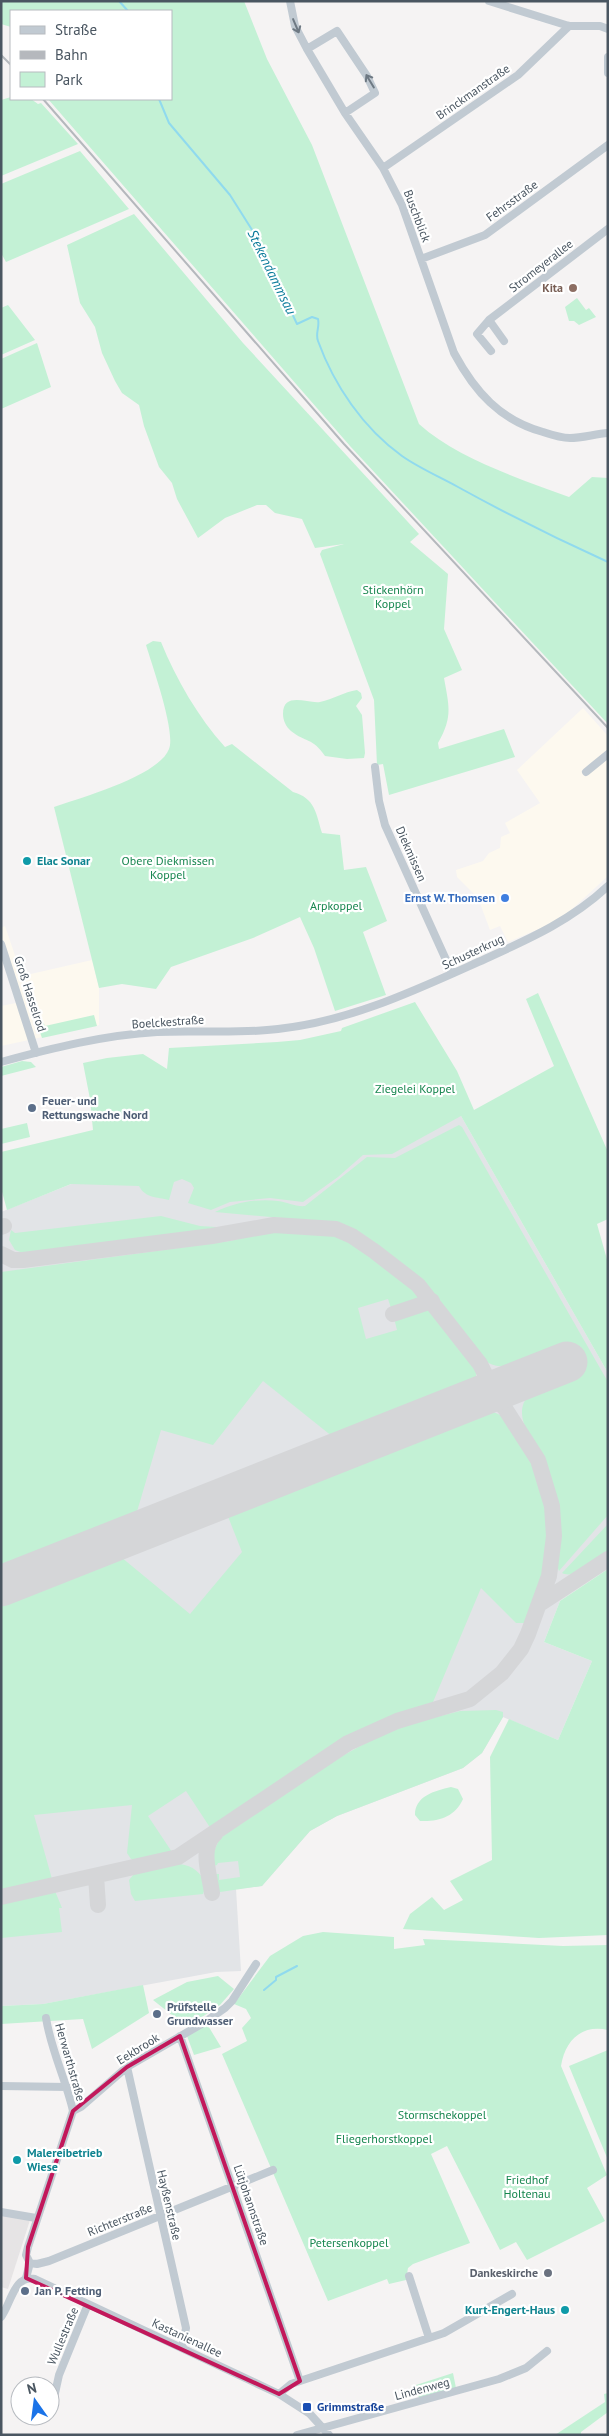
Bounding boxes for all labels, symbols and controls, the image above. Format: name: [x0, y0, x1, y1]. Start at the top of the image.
legend: [10, 10, 172, 100]
one-way arrow: [292, 18, 301, 33]
text: Straße: [55, 20, 97, 39]
text: Bahn: [55, 45, 88, 64]
street label: Brinckmanstraße: [433, 61, 513, 123]
text: Park: [55, 70, 83, 89]
one-way arrow: [364, 75, 374, 89]
street label: Fehrsstraße: [483, 177, 541, 224]
street label: Buschblick: [401, 188, 434, 244]
water label: Stekendammsau: [244, 226, 300, 318]
street label: Stromeyerallee: [506, 236, 576, 295]
place label: Kita: [542, 280, 563, 295]
marker: Kita: [567, 282, 579, 294]
park label: Stickenhörn Koppel: [363, 582, 423, 611]
street label: Diekmissen: [393, 824, 430, 884]
place label: Elac Sonar: [37, 853, 91, 868]
park label: Obere Diekmissen Koppel: [122, 853, 214, 882]
marker: Elac Sonar: [21, 855, 33, 867]
place label: Ernst W. Thomsen: [405, 890, 495, 905]
marker: Ernst W. Thomsen: [499, 892, 511, 904]
park label: Arpkoppel: [310, 898, 363, 913]
street label: Schusterkrug: [439, 931, 506, 972]
street label: Groß Hasselrod: [11, 954, 50, 1034]
street label: Boelckestraße: [131, 1011, 205, 1032]
park label: Ziegelei Koppel: [375, 1081, 456, 1096]
place label: Feuer- und Rettungswache Nord: [42, 1093, 148, 1122]
marker: Feuer- und Rettungswache Nord: [26, 1102, 38, 1114]
place label: Prüfstelle Grundwasser: [167, 1999, 234, 2028]
marker: Prüfstelle Grundwasser: [151, 2008, 163, 2020]
street label: Herwarthstraße: [52, 2021, 89, 2103]
street label: Eekbrook: [114, 2030, 162, 2068]
park label: Stormschekoppel: [398, 2107, 487, 2122]
park label: Fliegerhorstkoppel: [336, 2131, 433, 2146]
place label: Malereibetrieb Wiese: [27, 2145, 103, 2174]
marker: Malereibetrieb Wiese: [11, 2154, 23, 2166]
street label: Lütjohannstraße: [231, 2163, 272, 2247]
street label: Hayßenstraße: [154, 2168, 185, 2242]
park label: Friedhof Holtenau: [503, 2172, 551, 2201]
street label: Richterstraße: [85, 2200, 155, 2239]
park label: Petersenkoppel: [310, 2235, 389, 2250]
place label: Dankeskirche: [470, 2265, 538, 2280]
marker: Dankeskirche: [542, 2267, 554, 2279]
place label: Jan P. Fetting: [34, 2283, 102, 2298]
marker: Jan P. Fetting: [19, 2285, 31, 2297]
place label: Kurt-Engert-Haus: [465, 2302, 555, 2317]
marker: Kurt-Engert-Haus: [559, 2304, 571, 2316]
street label: Wullestraße: [44, 2305, 81, 2367]
street label: Kastanienallee: [150, 2315, 225, 2360]
street label: Lindenweg: [393, 2374, 451, 2403]
north arrow: [10, 2376, 60, 2426]
text: N: [25, 2379, 38, 2398]
place label: Grimmstraße: [317, 2399, 384, 2414]
marker: Grimmstraße: [301, 2401, 313, 2413]

